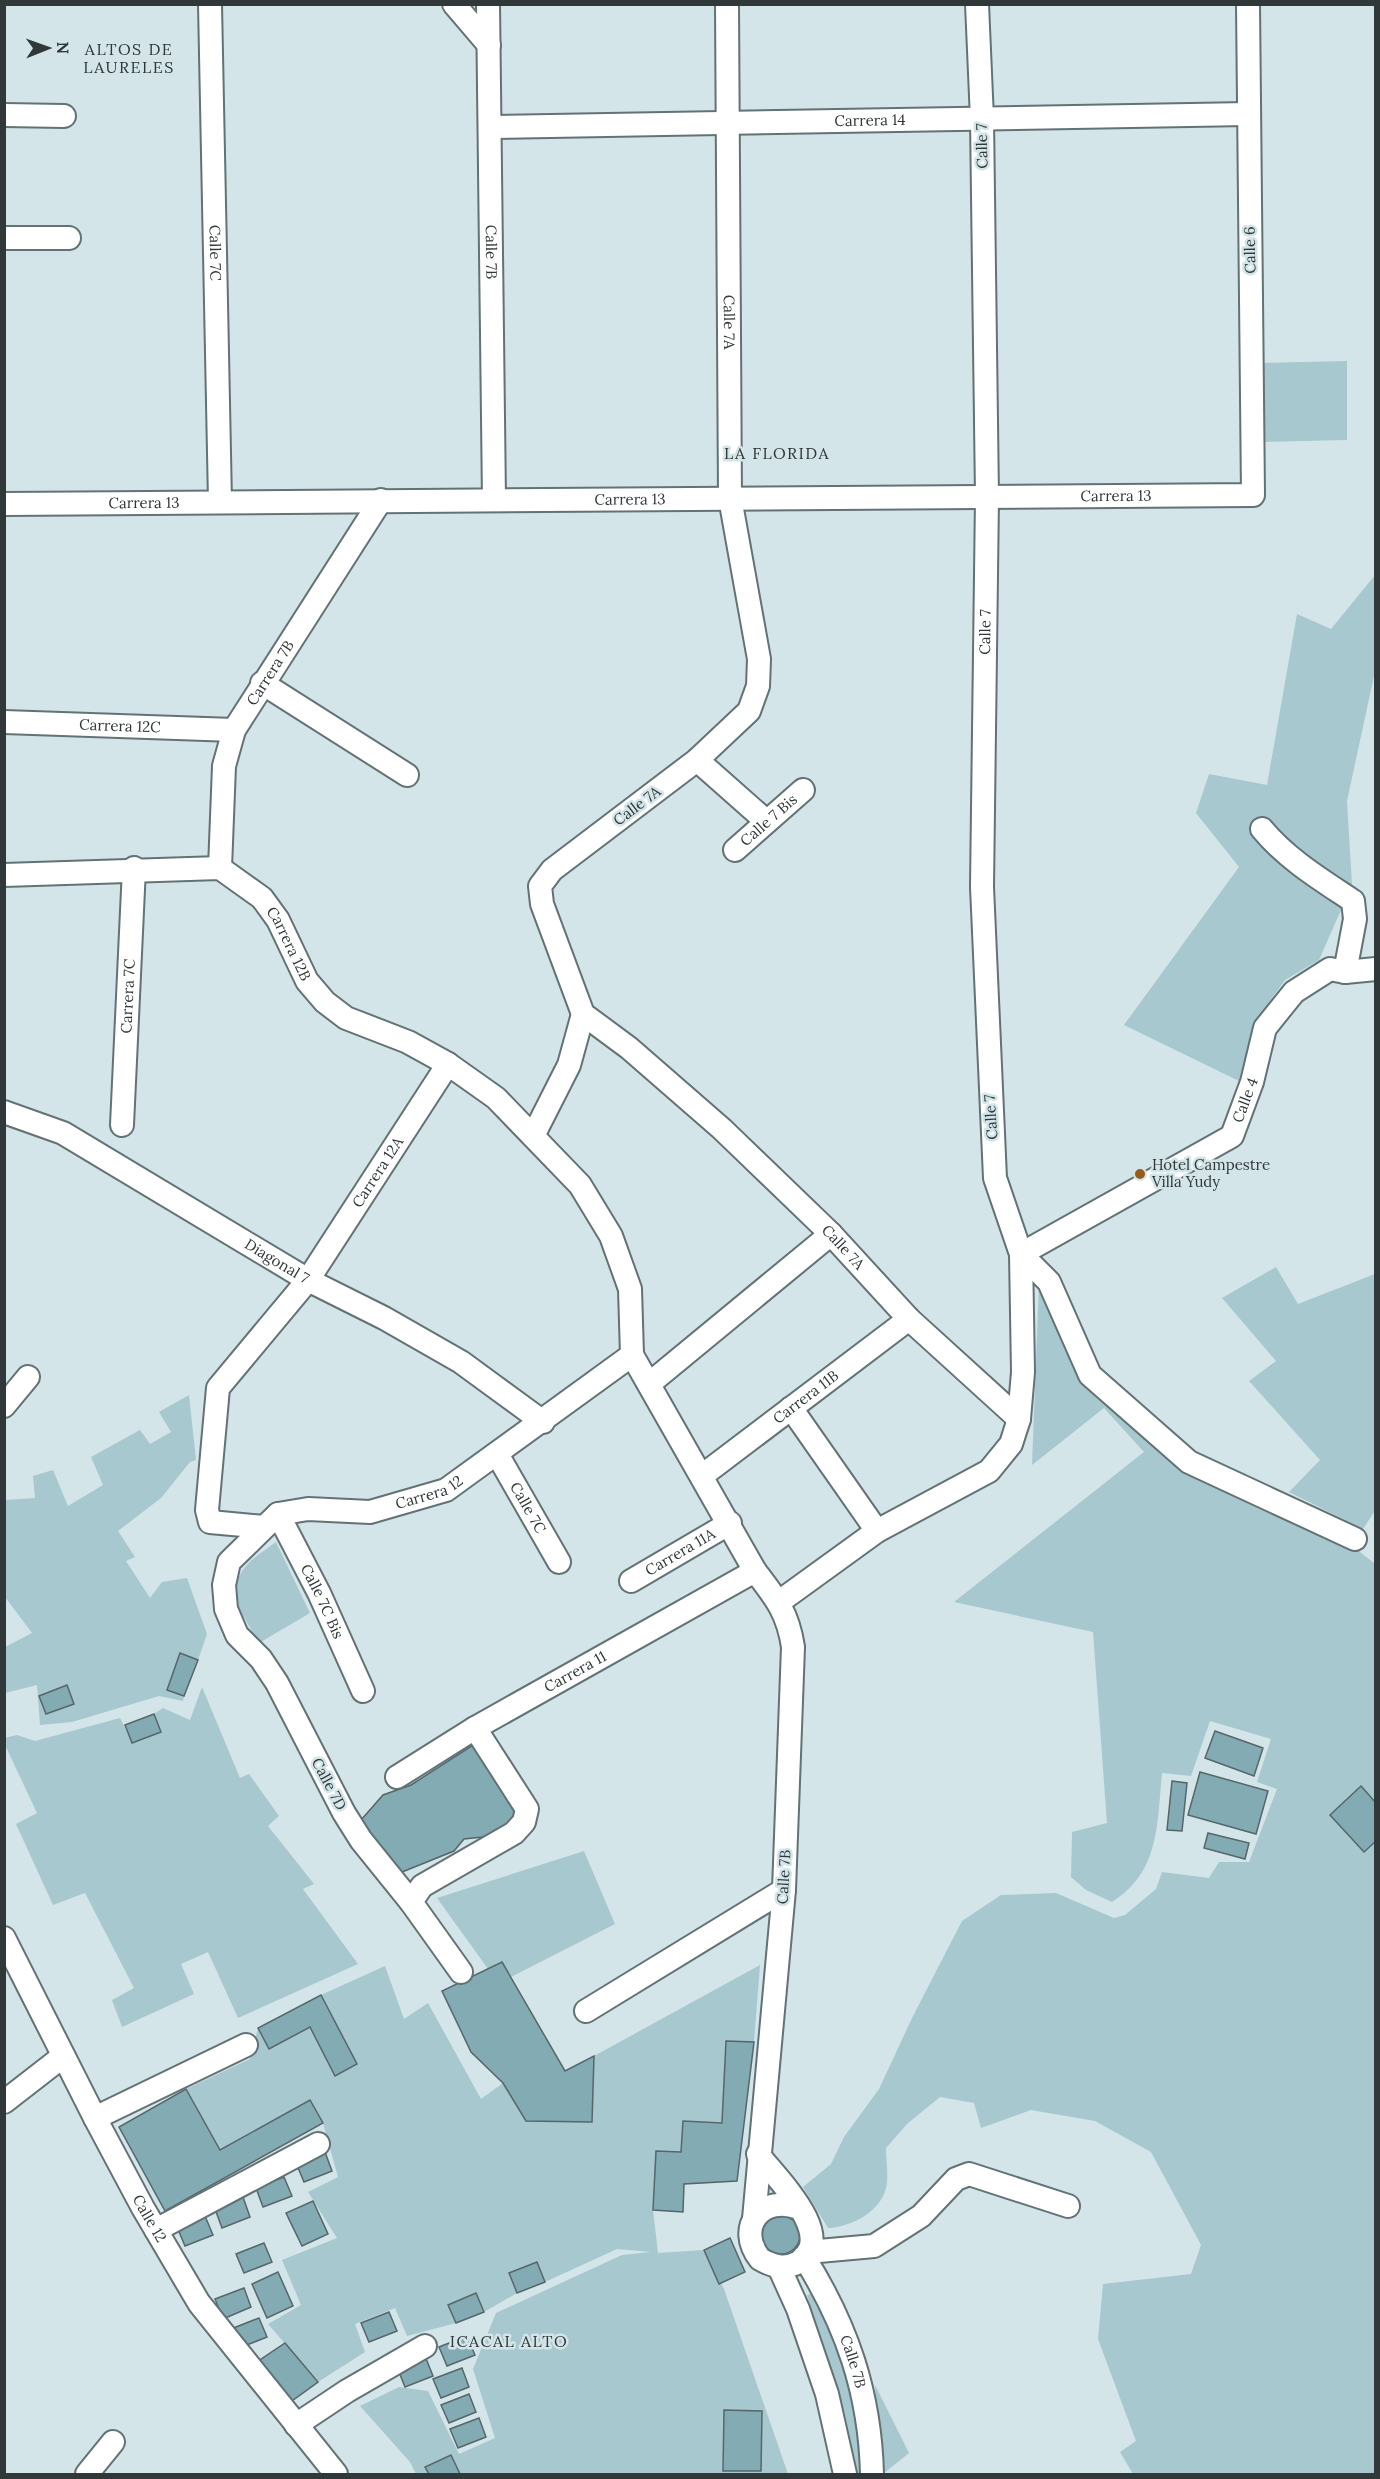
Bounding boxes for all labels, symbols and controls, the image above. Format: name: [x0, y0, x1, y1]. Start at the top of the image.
north arrow: [18, 18, 78, 78]
district label: ALTOS DE LAURELES: [83, 39, 175, 77]
text: N: [53, 41, 73, 54]
street label: Carrera 14: [834, 110, 906, 130]
street label: Calle 7: [972, 123, 991, 169]
street label: Calle 7B: [482, 224, 501, 279]
street label: Calle 7C: [205, 225, 226, 282]
street label: Calle 6: [1240, 226, 1259, 274]
street label: Calle 7A: [720, 295, 739, 350]
district label: LA FLORIDA: [724, 443, 830, 463]
street label: Carrera 13: [1080, 486, 1152, 505]
street label: Carrera 13: [594, 489, 666, 509]
street label: Carrera 13: [108, 493, 180, 512]
street label: Calle 7: [975, 609, 995, 655]
street label: Carrera 7B: [242, 637, 298, 709]
street label: Carrera 12C: [79, 715, 161, 736]
street label: Calle 7A: [609, 781, 665, 830]
street label: Calle 7 Bis: [736, 790, 801, 850]
street label: Carrera 12B: [262, 903, 315, 984]
street label: Carrera 7C: [116, 958, 139, 1034]
street label: Calle 4: [1228, 1075, 1262, 1125]
street label: Calle 7: [979, 1094, 1002, 1140]
street label: Carrera 12A: [348, 1133, 408, 1211]
place label: Hotel Campestre Villa Yudy: [1151, 1155, 1270, 1191]
marker: Hotel Campestre Villa Yudy: [1133, 1167, 1147, 1181]
street label: Calle 7A: [818, 1220, 869, 1274]
street label: Diagonal 7: [241, 1234, 313, 1288]
street label: Carrera 11B: [769, 1366, 842, 1428]
street label: Carrera 12: [393, 1471, 466, 1513]
street label: Calle 7C: [506, 1479, 551, 1537]
street label: Carrera 11A: [642, 1524, 719, 1580]
street label: Calle 7C Bis: [297, 1561, 348, 1642]
street label: Carrera 11: [541, 1646, 609, 1696]
street label: Calle 7D: [308, 1754, 351, 1813]
street label: Calle 7B: [773, 1849, 794, 1905]
street label: Calle 12: [129, 2191, 171, 2246]
district label: ICACAL ALTO: [450, 2331, 568, 2351]
street label: Calle 7B: [836, 2332, 871, 2390]

